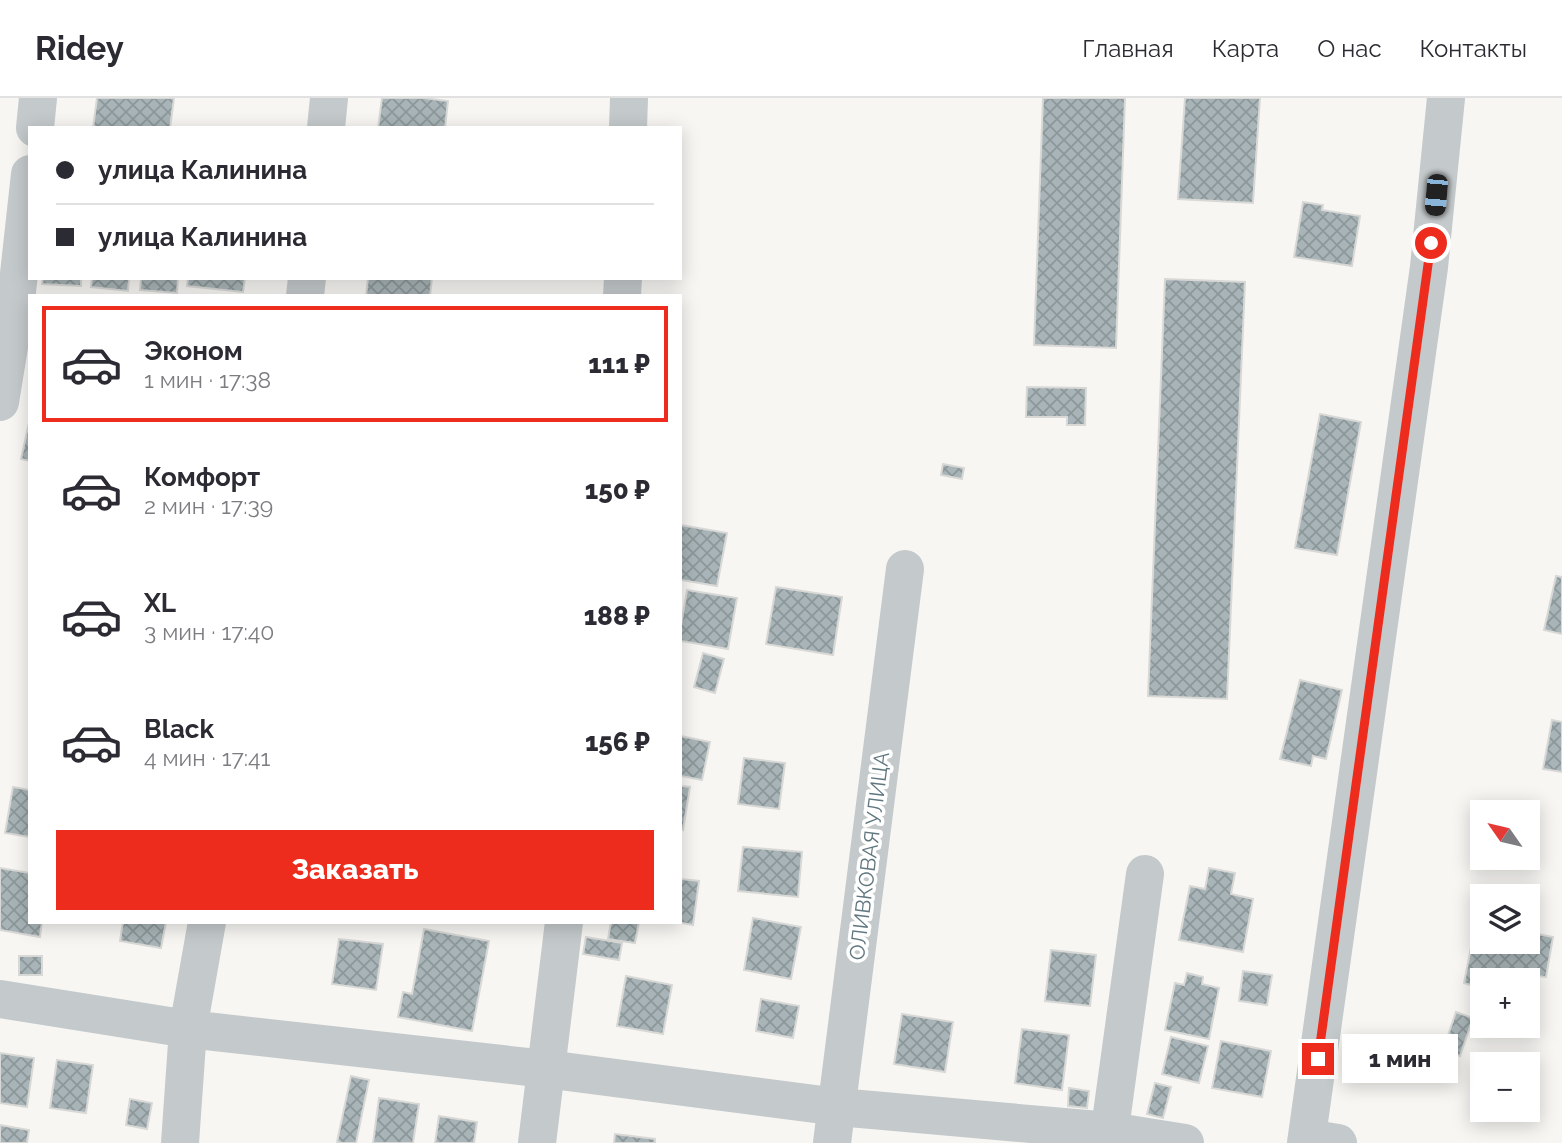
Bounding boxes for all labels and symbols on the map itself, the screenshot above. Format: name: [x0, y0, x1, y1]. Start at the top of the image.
car: [1424, 173, 1449, 217]
route start: [1415, 227, 1447, 259]
street label: ОЛИВКОВАЯ УЛИЦА: [844, 750, 894, 962]
north arrow: [1470, 800, 1540, 870]
callout: 1 мин: [1342, 1034, 1458, 1084]
route end: [1302, 1043, 1334, 1075]

